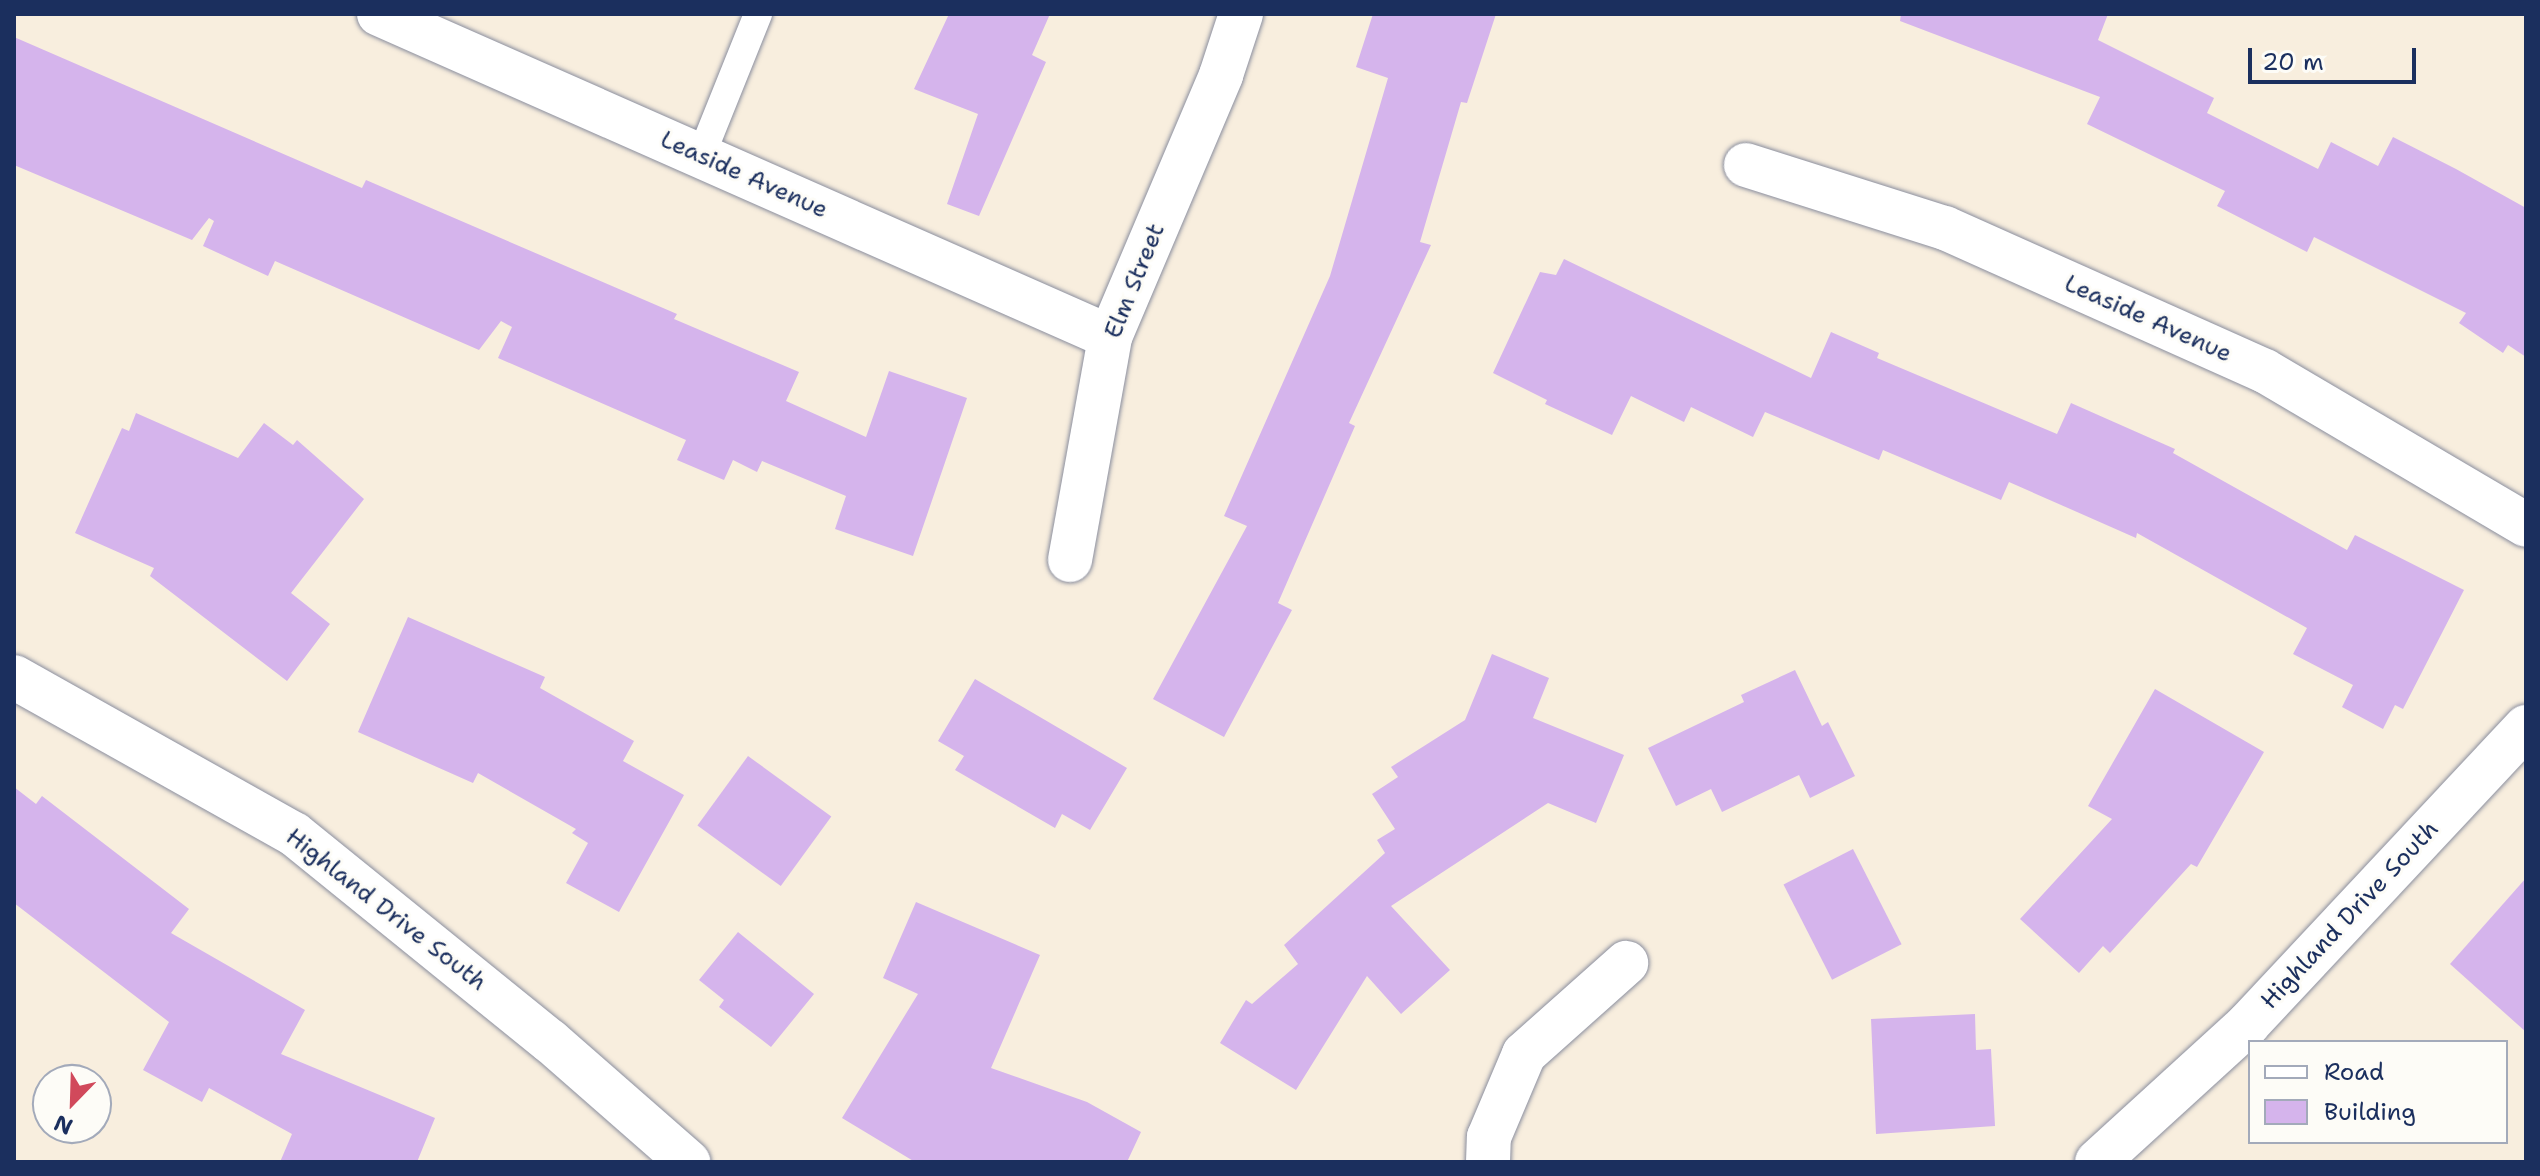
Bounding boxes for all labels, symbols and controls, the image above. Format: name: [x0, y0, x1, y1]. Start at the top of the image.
scale bar: [2252, 32, 2420, 82]
text: 20 m: [2262, 46, 2324, 78]
street label: Leaside Avenue: [656, 125, 832, 225]
street label: Elm Street: [1099, 219, 1171, 343]
street label: Leaside Avenue: [2060, 269, 2236, 369]
street label: Highland Drive South: [2255, 815, 2445, 1015]
street label: Highland Drive South: [280, 823, 492, 997]
legend: [2248, 1040, 2508, 1144]
text: Road: [2324, 1056, 2384, 1088]
north arrow: [32, 1064, 112, 1144]
text: Building: [2324, 1096, 2416, 1128]
text: N: [50, 1108, 77, 1141]

